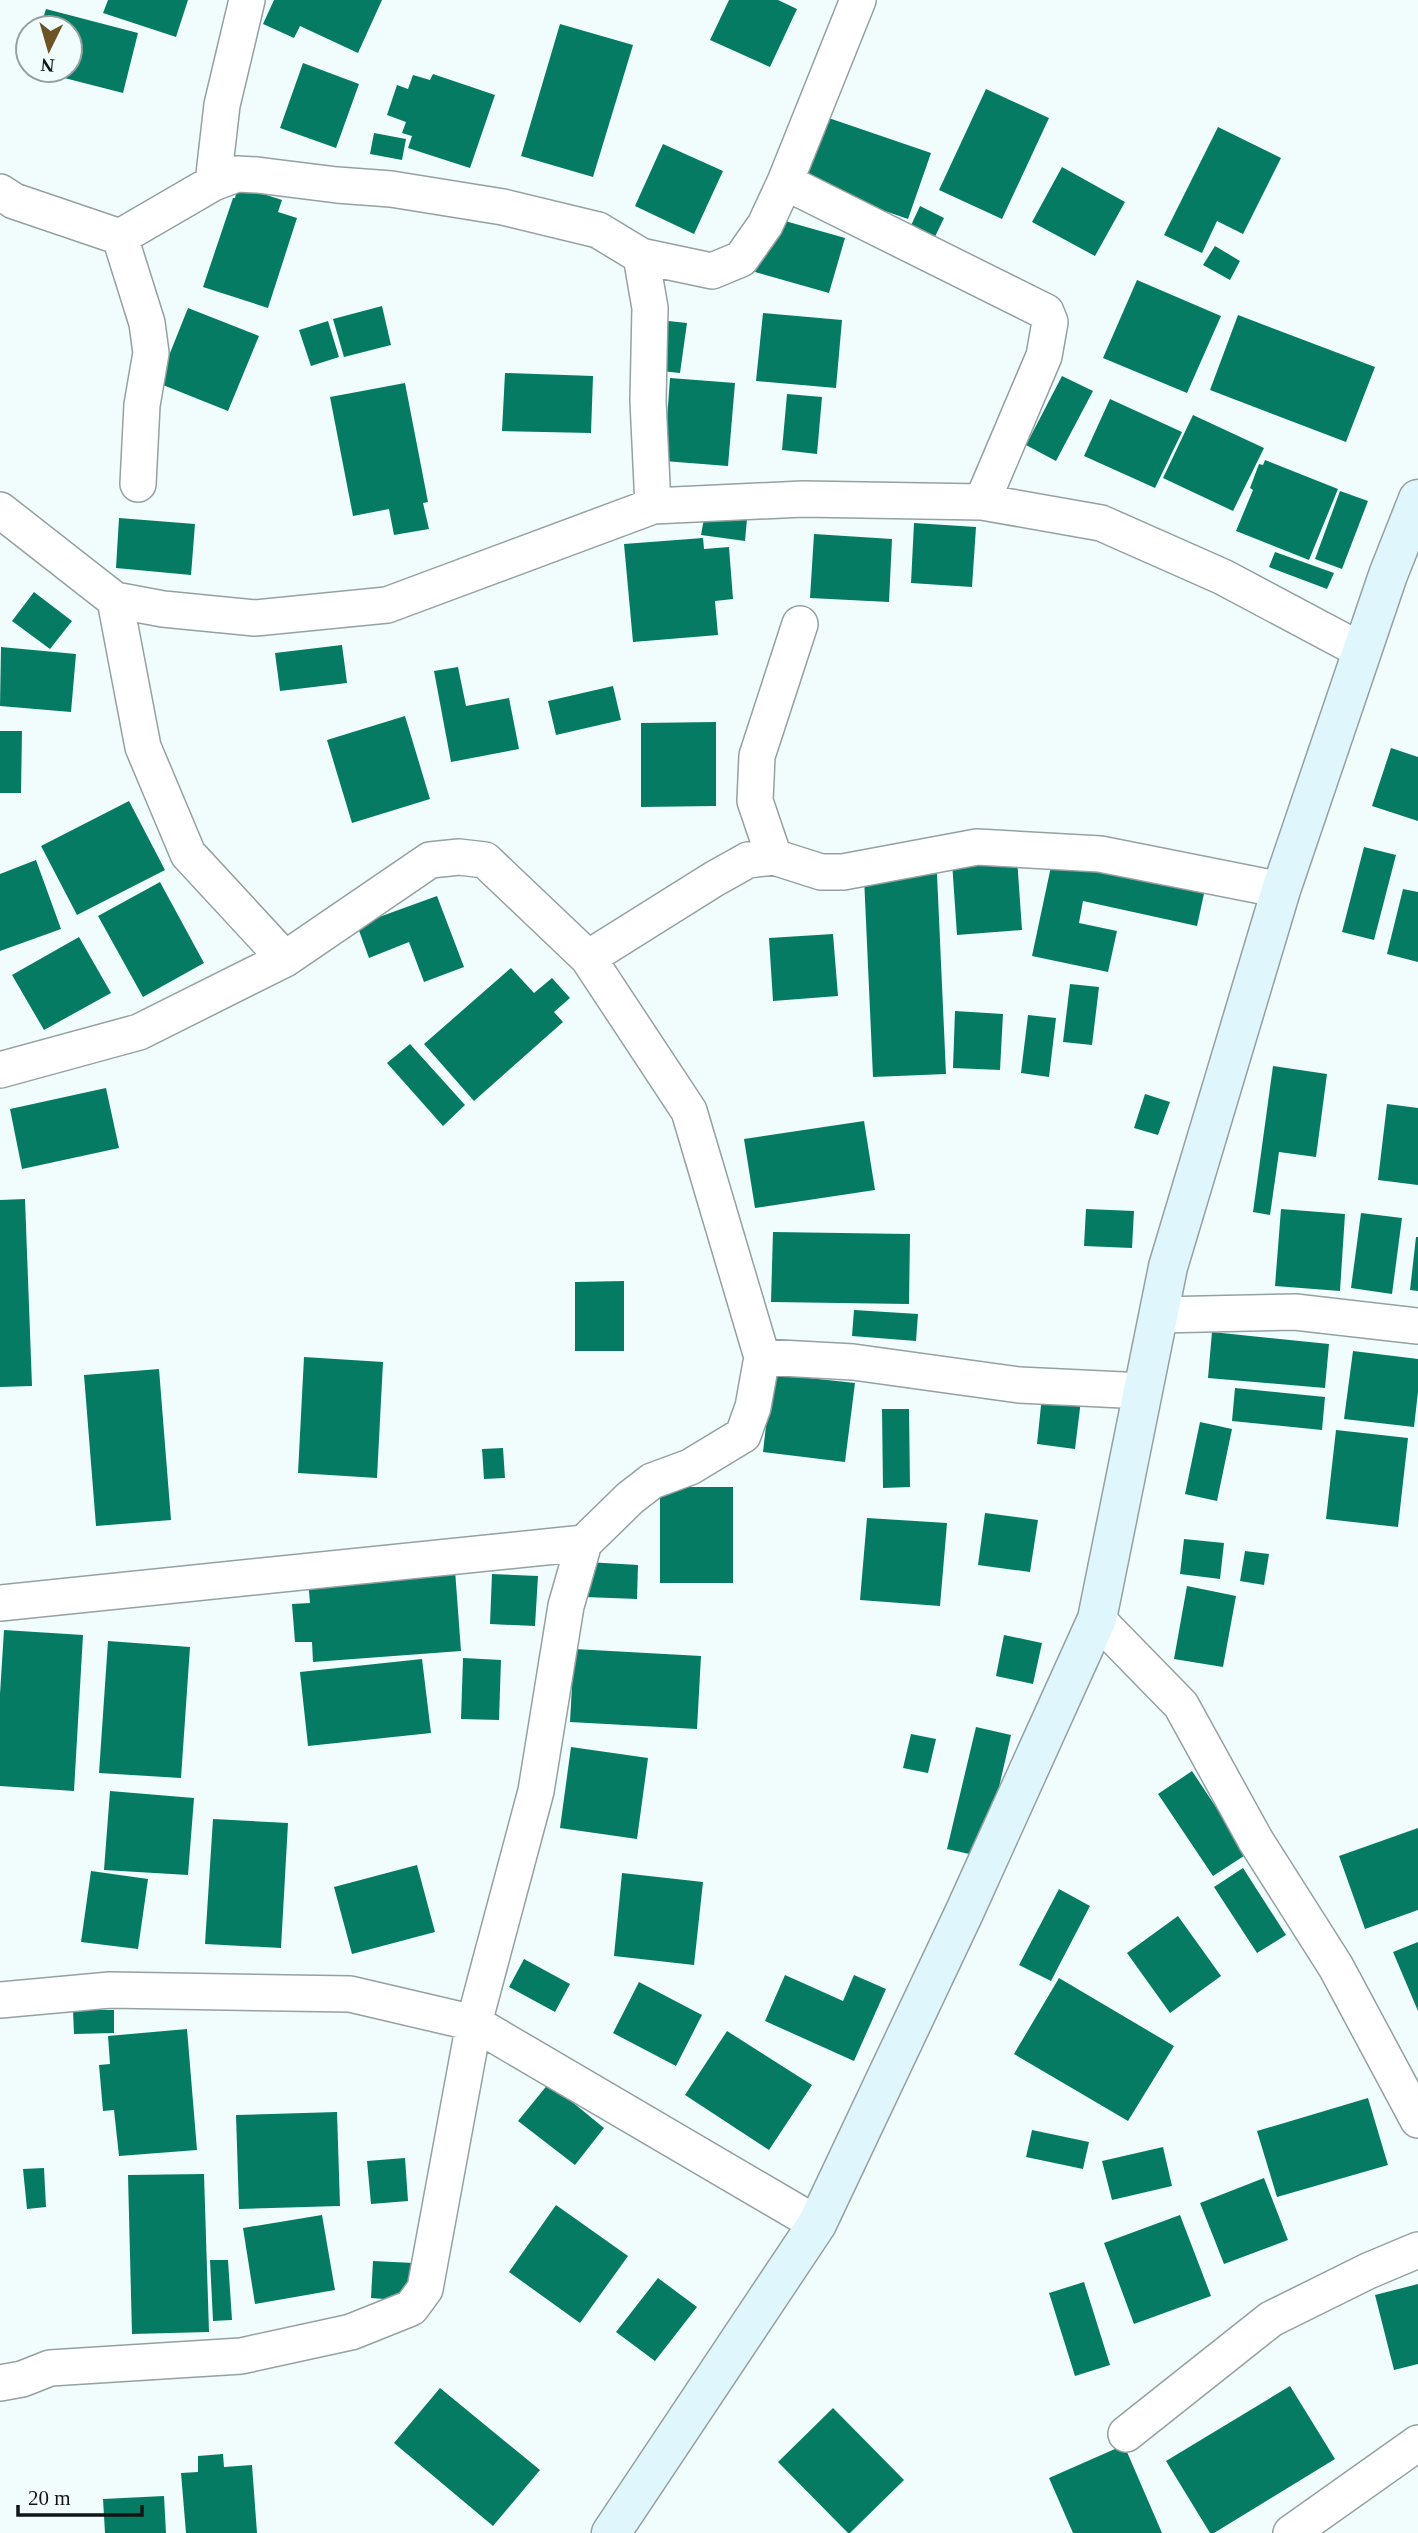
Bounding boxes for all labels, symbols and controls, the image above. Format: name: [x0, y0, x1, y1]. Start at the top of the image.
north arrow: [14, 14, 84, 84]
text: N: [40, 54, 55, 76]
scale bar: [18, 2474, 142, 2518]
text: 20 m: [28, 2486, 71, 2510]

